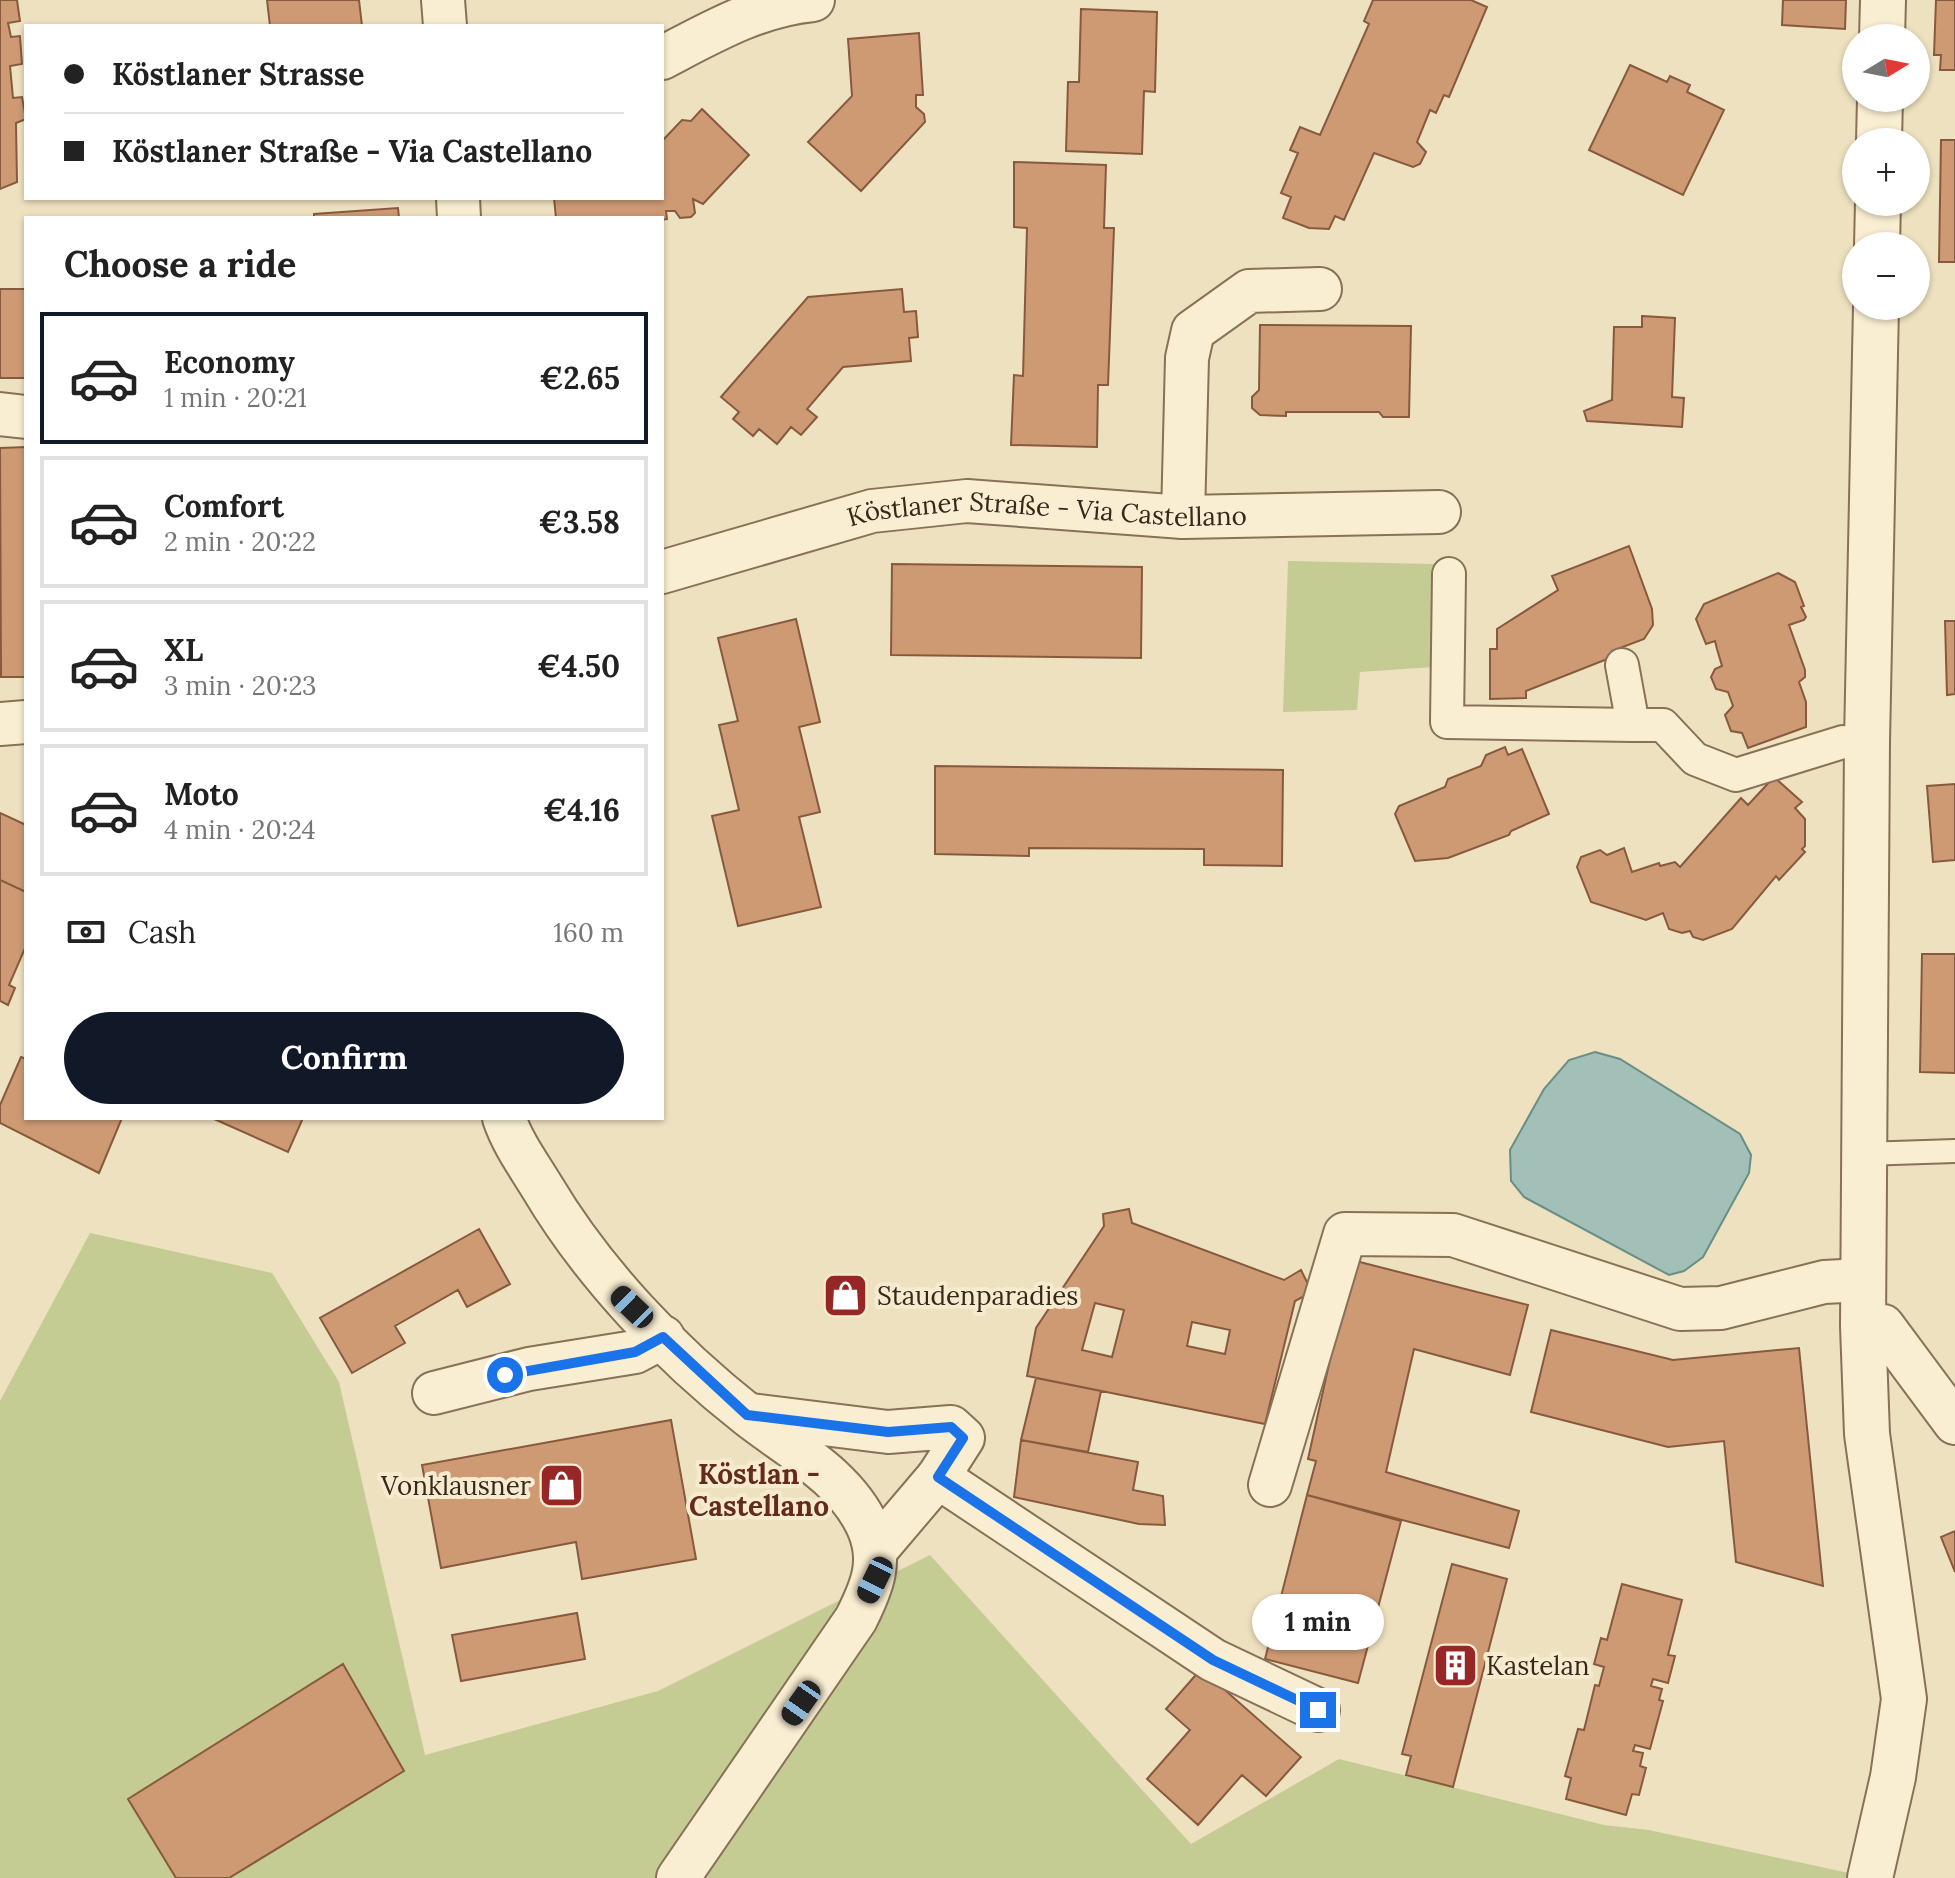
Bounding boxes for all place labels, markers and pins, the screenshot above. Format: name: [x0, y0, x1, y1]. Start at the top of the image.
shop icon: Staudenparadies: [822, 1272, 870, 1320]
place label: Staudenparadies: [877, 1279, 1078, 1312]
shop icon: Vonklausner: [538, 1462, 586, 1510]
place label: Vonklausner: [380, 1469, 532, 1502]
building icon: Kastelan: [1431, 1642, 1479, 1690]
place label: Kastelan: [1486, 1649, 1590, 1682]

